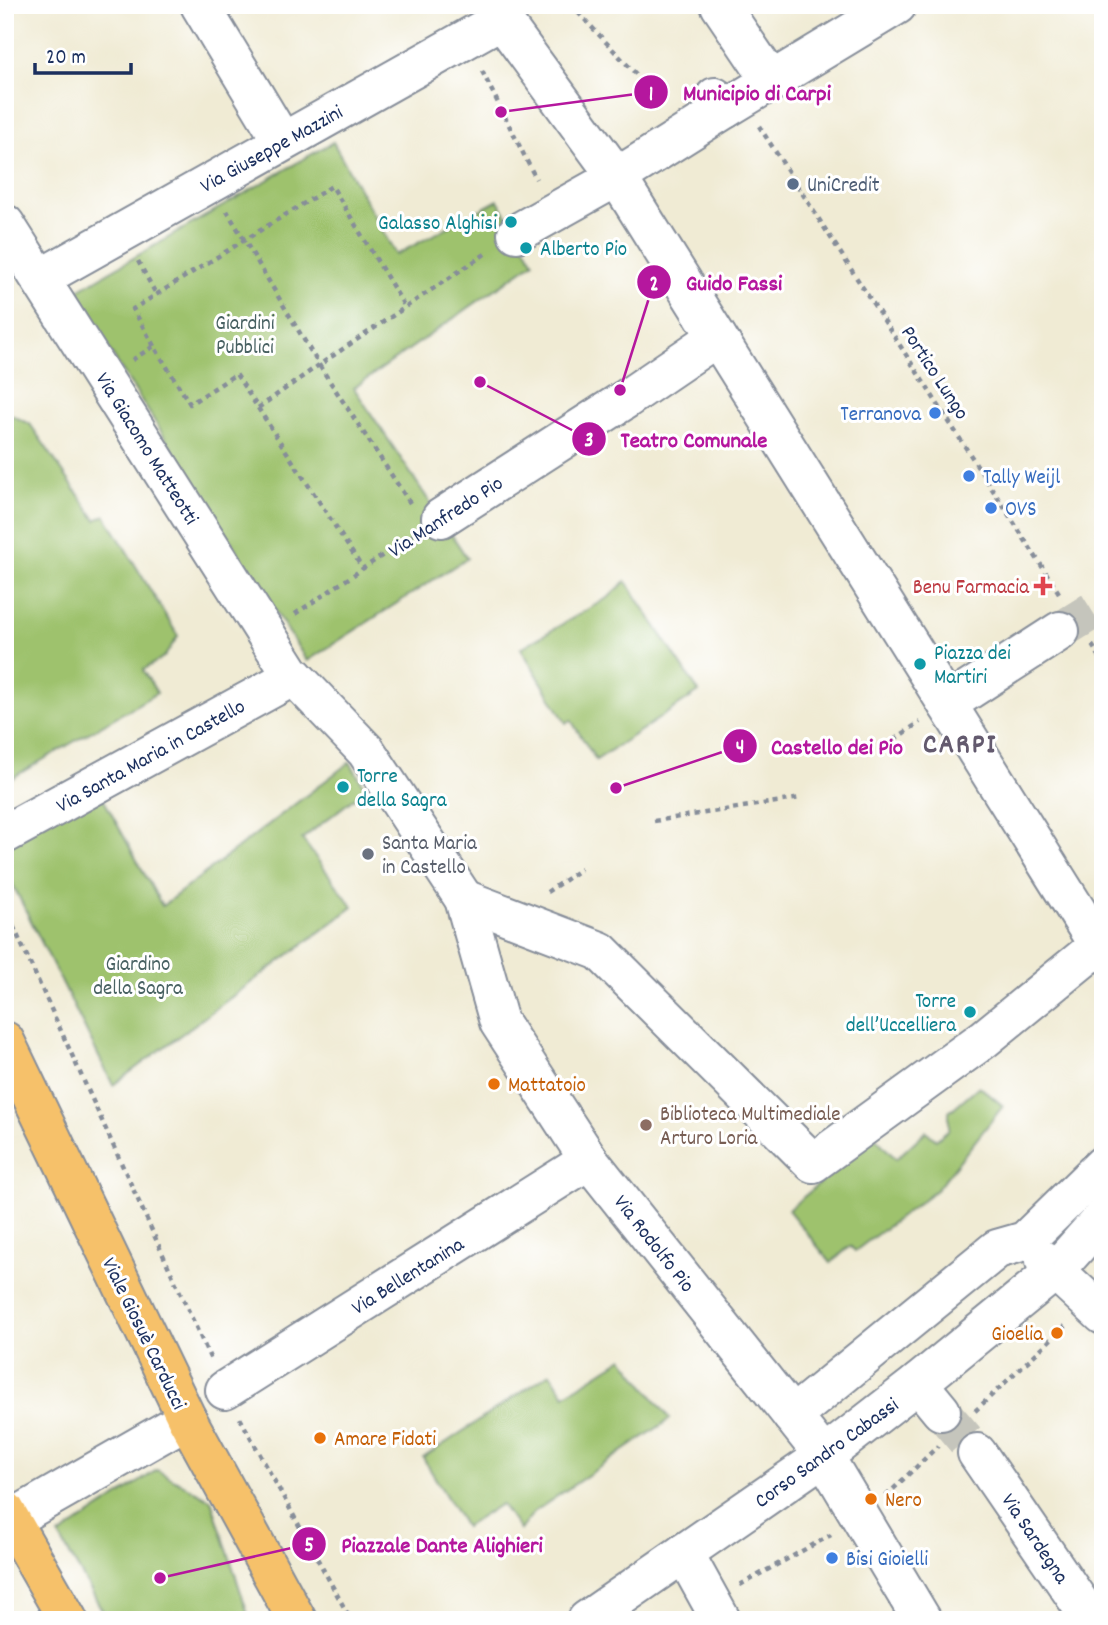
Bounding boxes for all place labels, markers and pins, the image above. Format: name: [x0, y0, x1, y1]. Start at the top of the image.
callout: Municipio di Carpi: [634, 70, 845, 114]
place label: UniCredit: [807, 172, 880, 202]
marker: UniCredit: [785, 176, 801, 192]
place label: Galasso Alghisi: [378, 210, 497, 240]
marker: Galasso Alghisi: [503, 214, 519, 230]
place label: Alberto Pio: [540, 236, 627, 266]
marker: Alberto Pio: [518, 240, 534, 256]
callout: Guido Fassi: [637, 260, 796, 304]
place label: Terranova: [840, 401, 922, 431]
marker: Terranova: [927, 405, 943, 421]
callout: Teatro Comunale: [571, 417, 781, 461]
place label: Tally Weijl: [983, 464, 1060, 494]
marker: Tally Weijl: [961, 468, 977, 484]
place label: OVS: [1005, 496, 1036, 526]
marker: OVS: [983, 500, 999, 516]
place label: Benu Farmacia: [913, 574, 1030, 604]
marker: Benu Farmacia: [1035, 578, 1051, 594]
place label: Piazza dei Martiri: [934, 640, 1011, 694]
marker: Piazza dei Martiri: [912, 656, 928, 672]
callout: Castello dei Pio: [722, 724, 917, 768]
place label: Torre della Sagra: [357, 763, 448, 817]
marker: Torre della Sagra: [335, 779, 351, 795]
place label: Santa Maria in Castello: [382, 830, 478, 884]
marker: Santa Maria in Castello: [360, 846, 376, 862]
place label: Torre dell’Uccelliera: [846, 988, 957, 1042]
marker: Torre dell’Uccelliera: [962, 1004, 978, 1020]
place label: Mattatoio: [508, 1072, 586, 1102]
marker: Mattatoio: [486, 1076, 502, 1092]
place label: Biblioteca Multimediale Arturo Loria: [660, 1101, 841, 1155]
marker: Biblioteca Multimediale Arturo Loria: [638, 1117, 654, 1133]
place label: Gioelia: [991, 1321, 1044, 1351]
marker: Gioelia: [1049, 1325, 1065, 1341]
place label: Amare Fidati: [334, 1426, 436, 1456]
marker: Amare Fidati: [312, 1430, 328, 1446]
place label: Nero: [885, 1487, 922, 1517]
marker: Nero: [863, 1491, 879, 1507]
callout: Piazzale Dante Alighieri: [292, 1522, 556, 1566]
place label: Bisi Gioielli: [846, 1546, 928, 1576]
marker: Bisi Gioielli: [824, 1550, 840, 1566]

